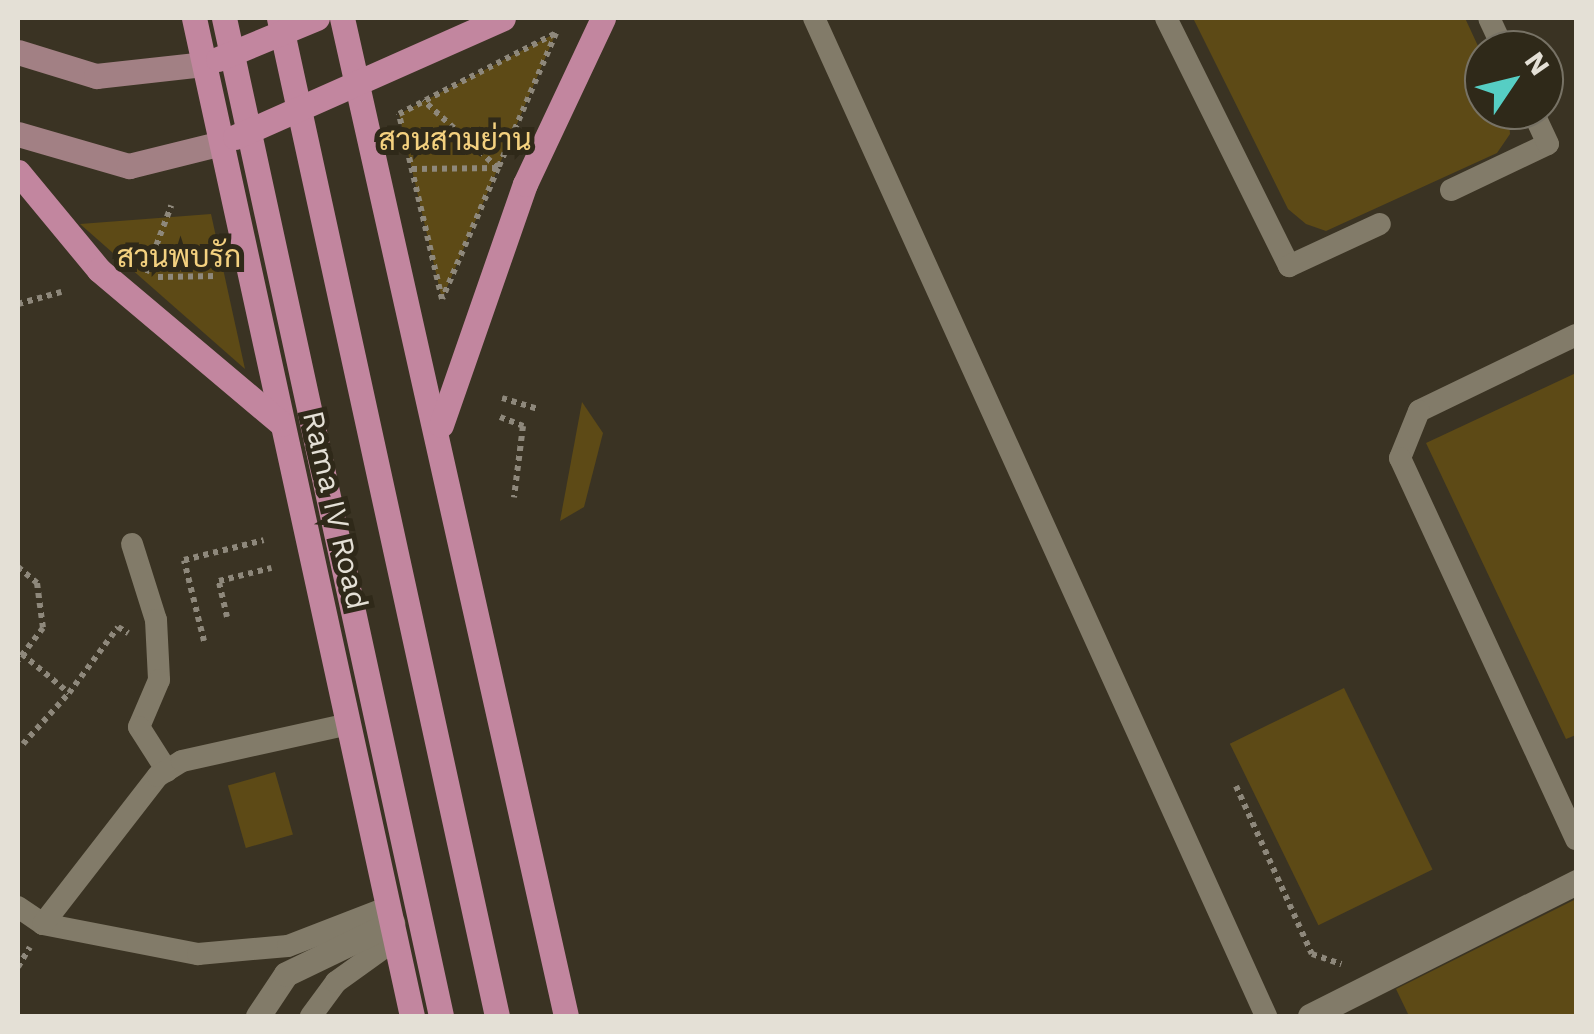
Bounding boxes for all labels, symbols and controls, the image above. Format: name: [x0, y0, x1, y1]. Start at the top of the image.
north arrow: [1464, 30, 1564, 130]
text: N: [1518, 46, 1557, 82]
park label: สวนสามย่าน: [378, 122, 532, 158]
park label: สวนพบรัก: [117, 239, 241, 275]
street label: Rama IV Road: [294, 406, 376, 614]

